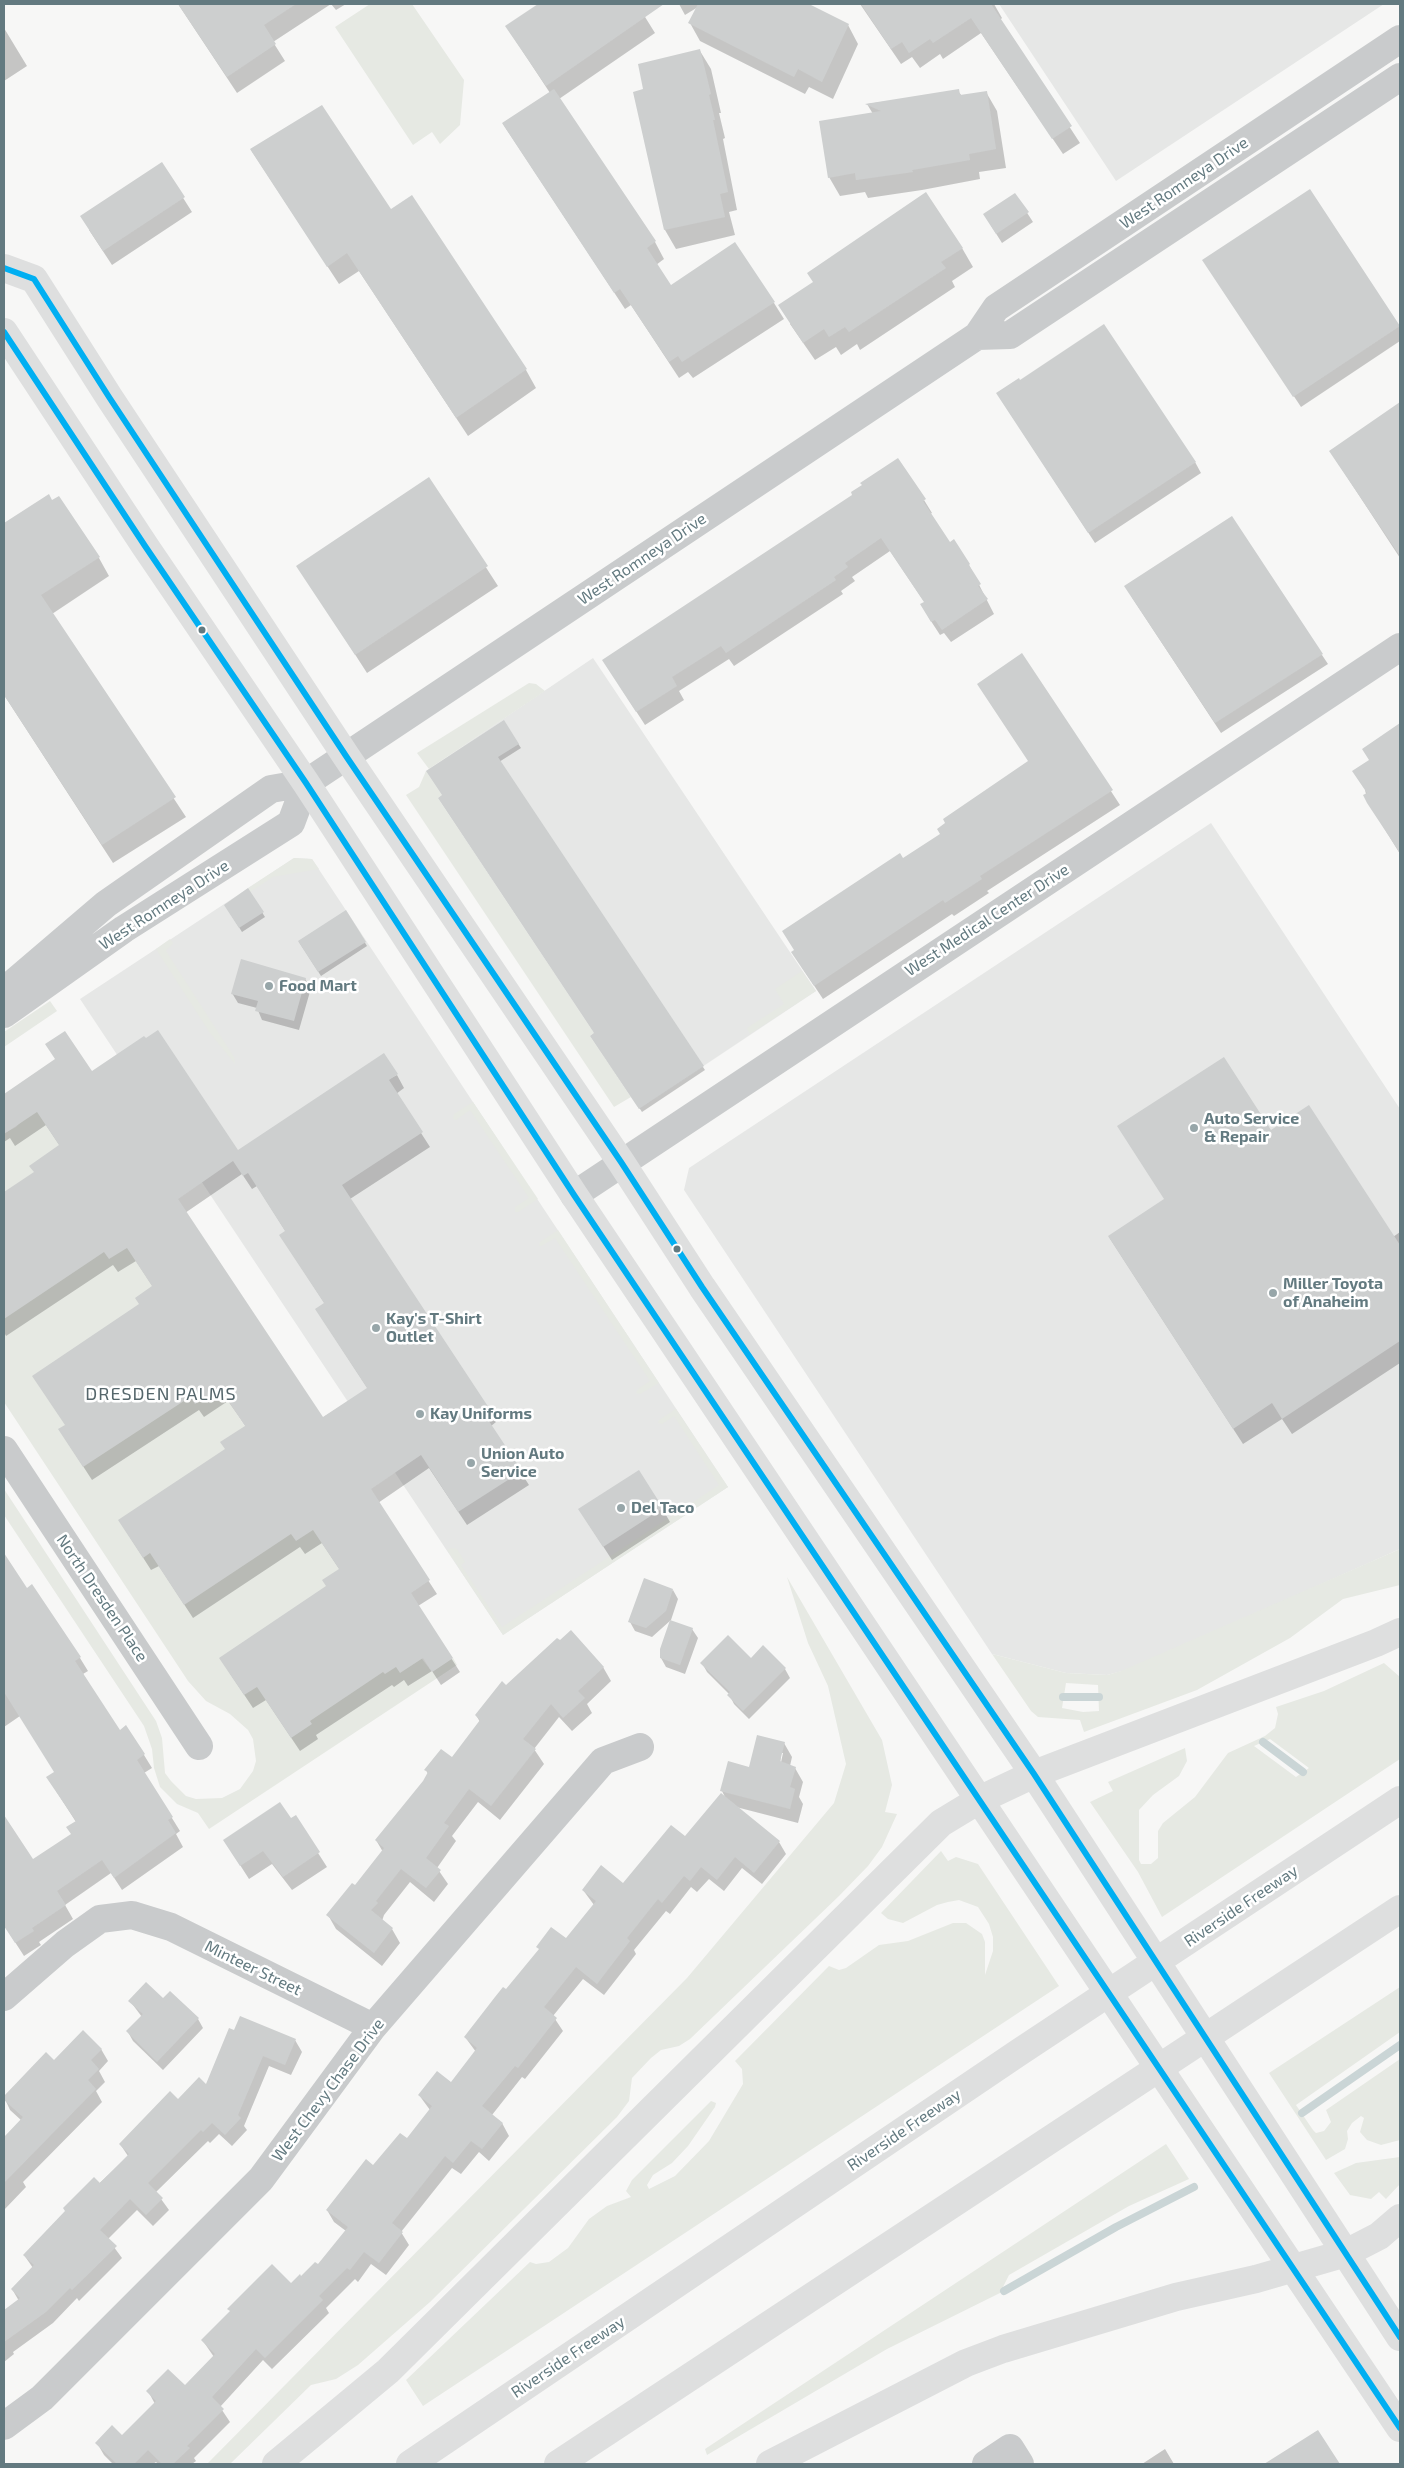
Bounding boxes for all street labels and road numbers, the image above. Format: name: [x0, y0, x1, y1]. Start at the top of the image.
street label: West Romneya Drive: [1116, 133, 1252, 233]
street label: West Romneya Drive: [574, 509, 710, 609]
street label: West Romneya Drive: [96, 856, 232, 954]
street label: West Medical Center Drive: [901, 860, 1073, 980]
street label: North Dresden Place: [52, 1531, 152, 1665]
street label: Riverside Freeway: [1181, 1861, 1301, 1951]
street label: Minteer Street: [202, 1936, 304, 2000]
street label: West Chevy Chase Drive: [268, 2015, 388, 2165]
street label: Riverside Freeway: [844, 2085, 964, 2175]
street label: Riverside Freeway: [508, 2312, 628, 2402]

